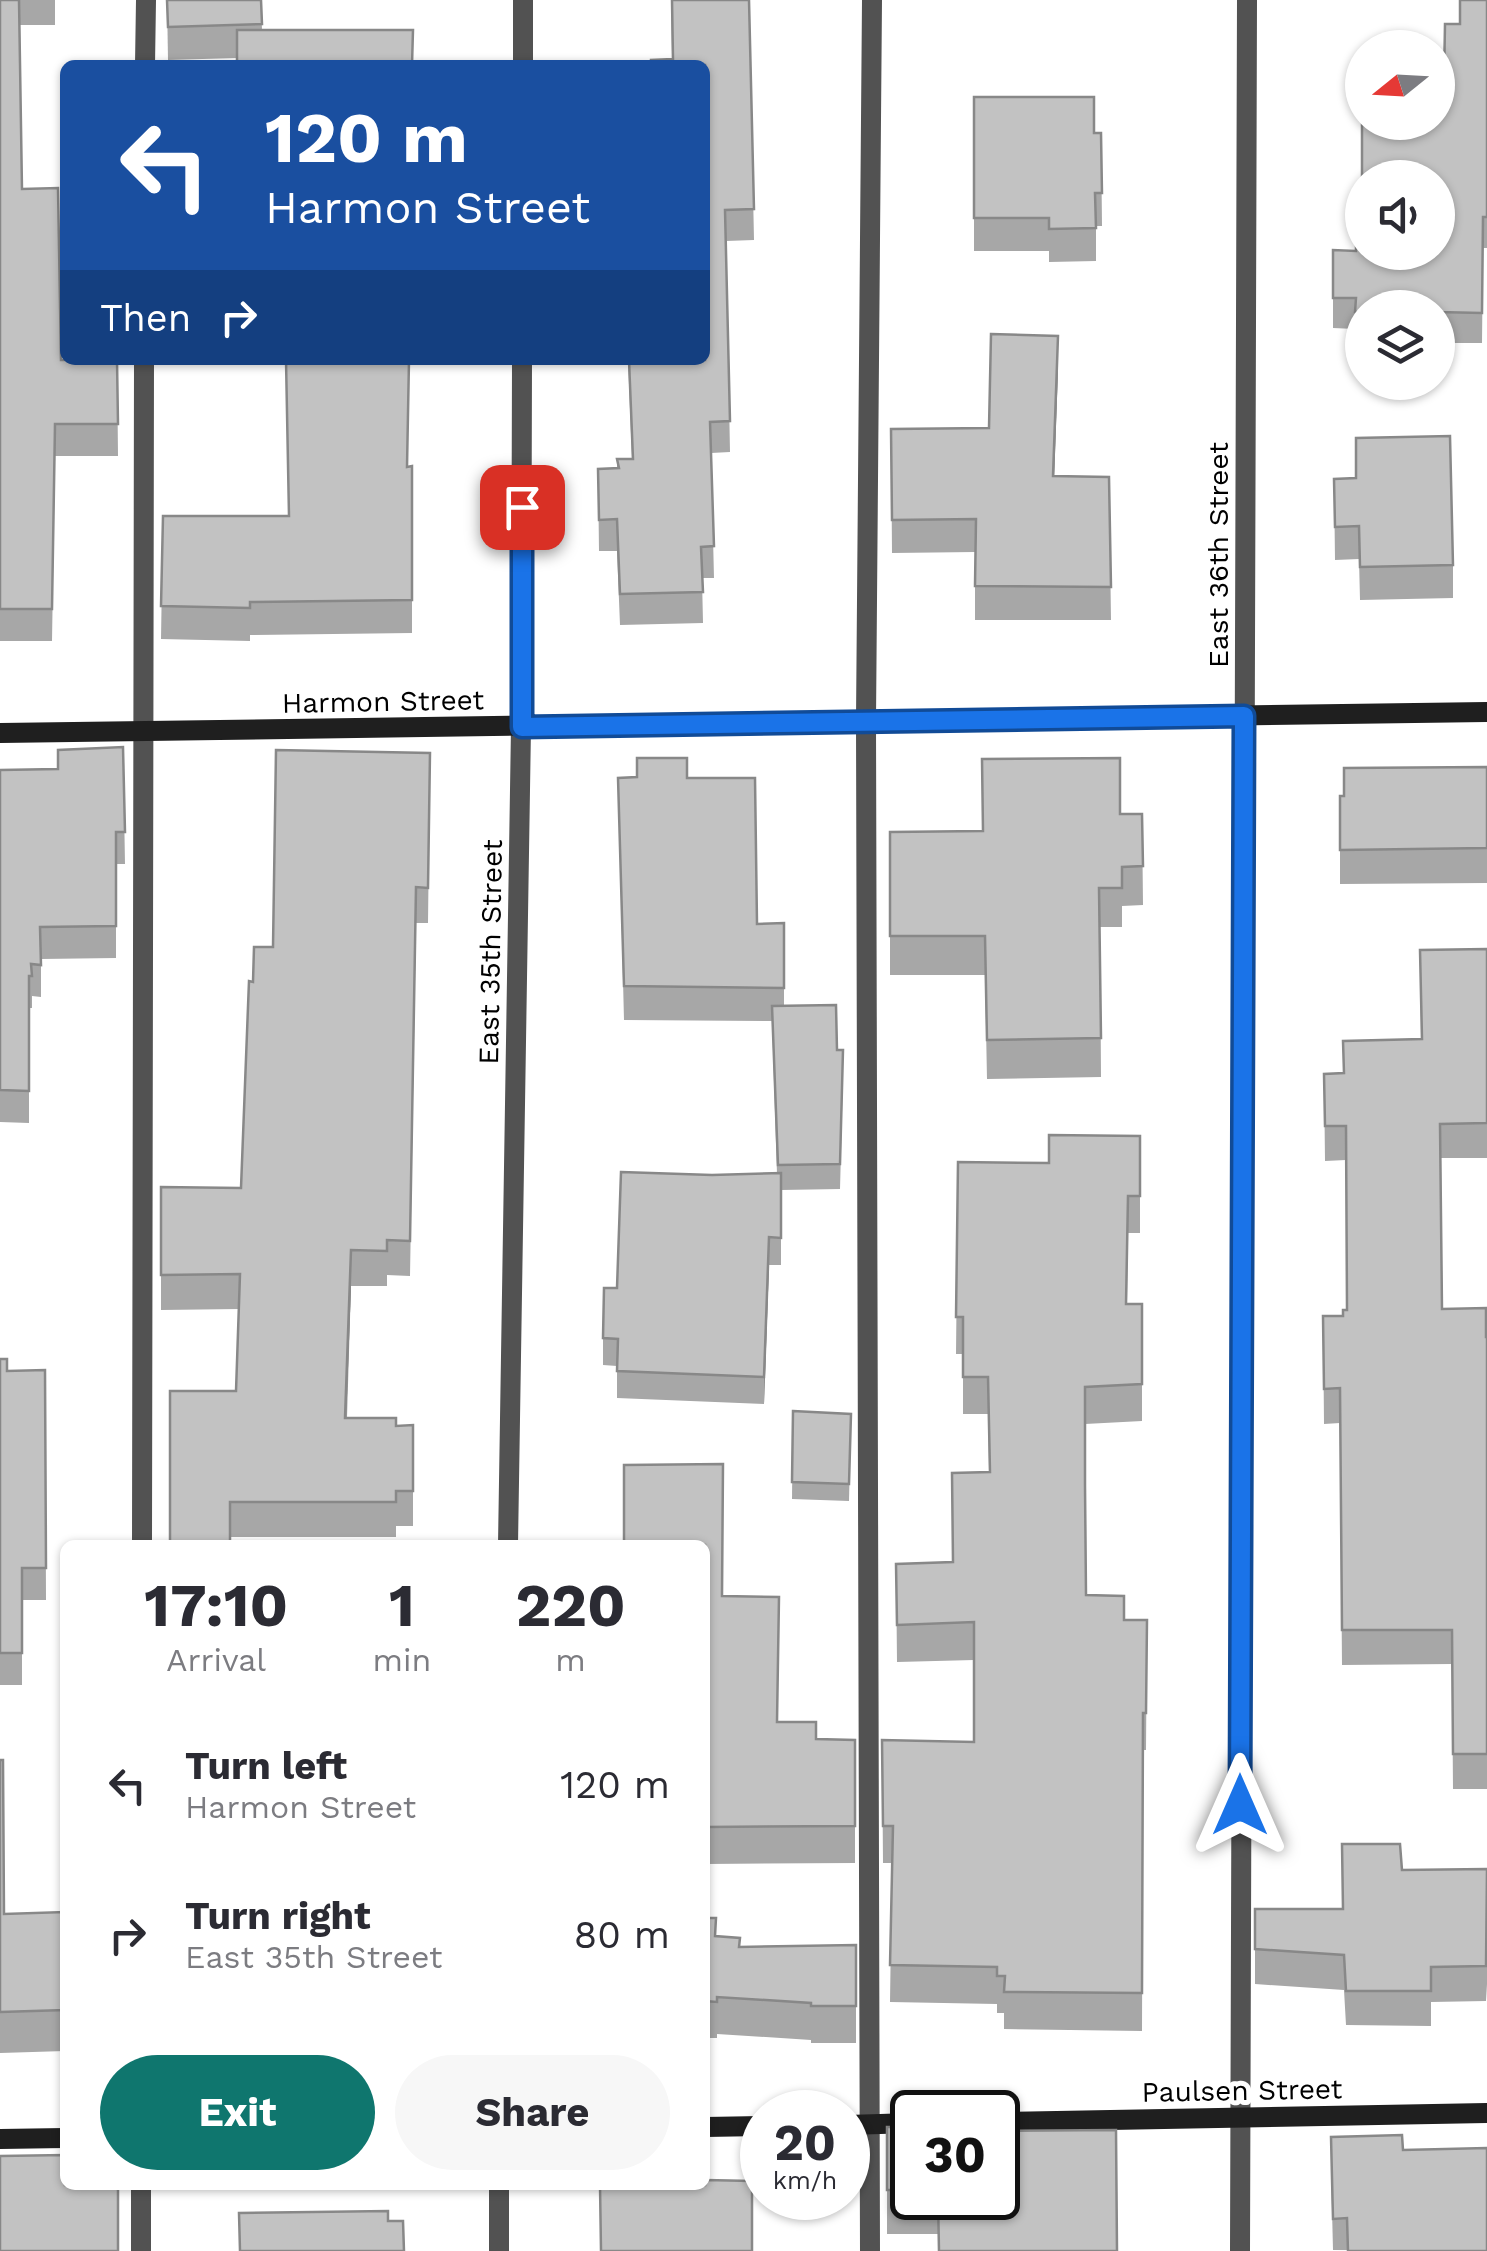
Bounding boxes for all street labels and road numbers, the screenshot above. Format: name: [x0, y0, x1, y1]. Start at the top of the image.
street label: East 36th Street: [1202, 442, 1235, 668]
street label: Harmon Street: [282, 683, 485, 720]
street label: East 35th Street: [472, 839, 509, 1065]
street label: Paulsen Street: [1141, 2072, 1343, 2109]

